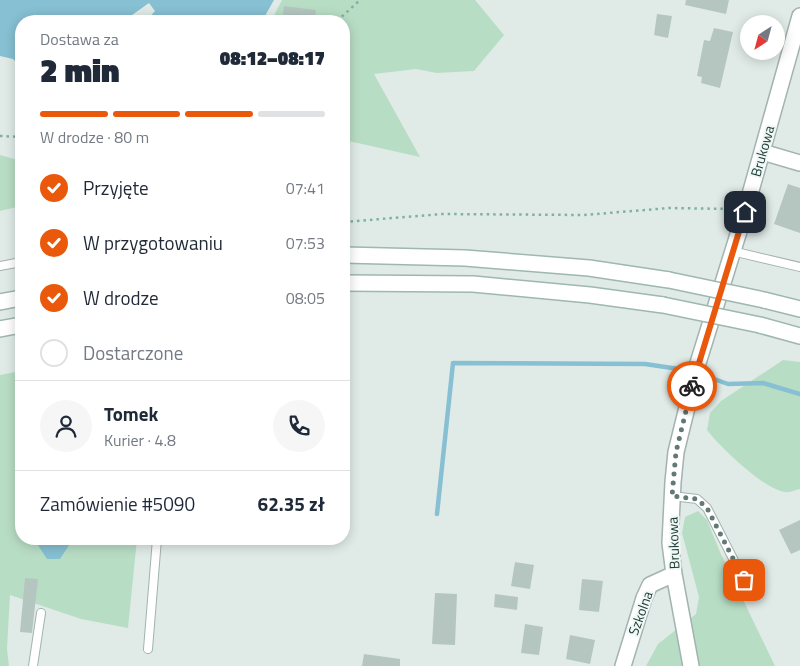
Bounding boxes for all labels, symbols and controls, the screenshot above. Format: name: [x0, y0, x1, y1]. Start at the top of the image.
north arrow: [740, 15, 785, 60]
map controls: [740, 15, 785, 60]
text: Dostawa za: [40, 27, 119, 51]
text: 08:12–08:17: [220, 43, 325, 72]
text: 2 min: [40, 46, 120, 94]
street label: Brukowa: [745, 123, 779, 179]
text: W drodze · 80 m: [40, 125, 149, 149]
text: Przyjęte: [83, 173, 149, 202]
icon: check: [40, 174, 68, 202]
text: 07:41: [286, 176, 325, 200]
pin: [724, 191, 766, 233]
icon: home: [731, 198, 759, 226]
text: W przygotowaniu: [83, 228, 223, 257]
icon: check: [40, 229, 68, 257]
text: 07:53: [286, 231, 325, 255]
text: W drodze: [83, 283, 159, 312]
icon: check: [40, 284, 68, 312]
text: 08:05: [286, 286, 325, 310]
text: Dostarczone: [83, 338, 183, 367]
courier: [667, 361, 717, 411]
icon: bike: [678, 372, 706, 400]
text: Tomek: [104, 399, 158, 428]
button: person: [40, 400, 92, 452]
button: phone: [273, 400, 325, 452]
text: Kurier · 4.8: [104, 428, 176, 452]
text: Zamówienie #5090: [40, 489, 195, 518]
text: 62.35 zł: [258, 489, 325, 518]
street label: Brukowa: [662, 516, 684, 570]
pin: [723, 559, 765, 601]
icon: bag: [730, 566, 758, 594]
street label: Szkolna: [622, 588, 658, 638]

